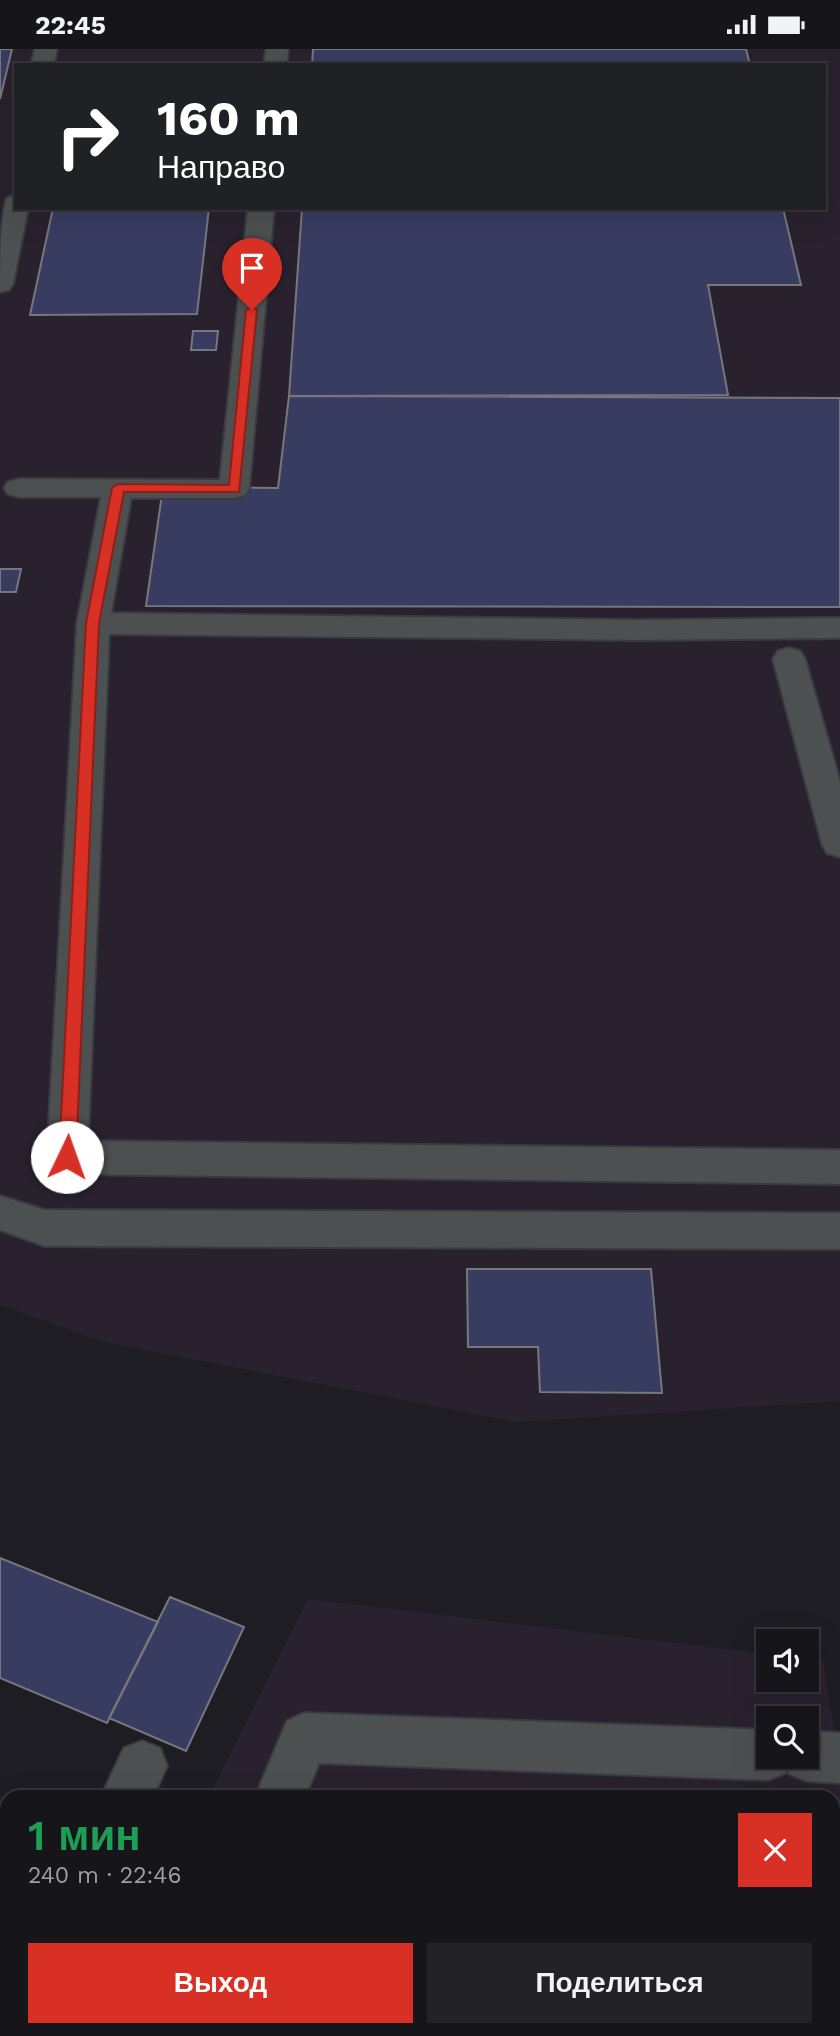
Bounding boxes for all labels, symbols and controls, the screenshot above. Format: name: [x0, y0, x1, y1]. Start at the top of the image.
text: 22:45: [35, 10, 106, 40]
text: 160 m: [157, 89, 300, 147]
icon: right: [42, 91, 133, 182]
text: Направо: [157, 148, 285, 186]
pin: [222, 238, 282, 310]
icon: arrive: [233, 249, 271, 287]
position arrow: [30, 1120, 104, 1194]
map controls: [756, 1629, 819, 1769]
button: sound: [756, 1629, 819, 1692]
button: search: [756, 1706, 819, 1769]
text: 1 мин: [28, 1811, 141, 1860]
button: close: [738, 1813, 812, 1887]
text: 240 m · 22:46: [28, 1862, 181, 1889]
button: Выход: [28, 1943, 413, 2023]
button: Поделиться: [427, 1943, 812, 2023]

